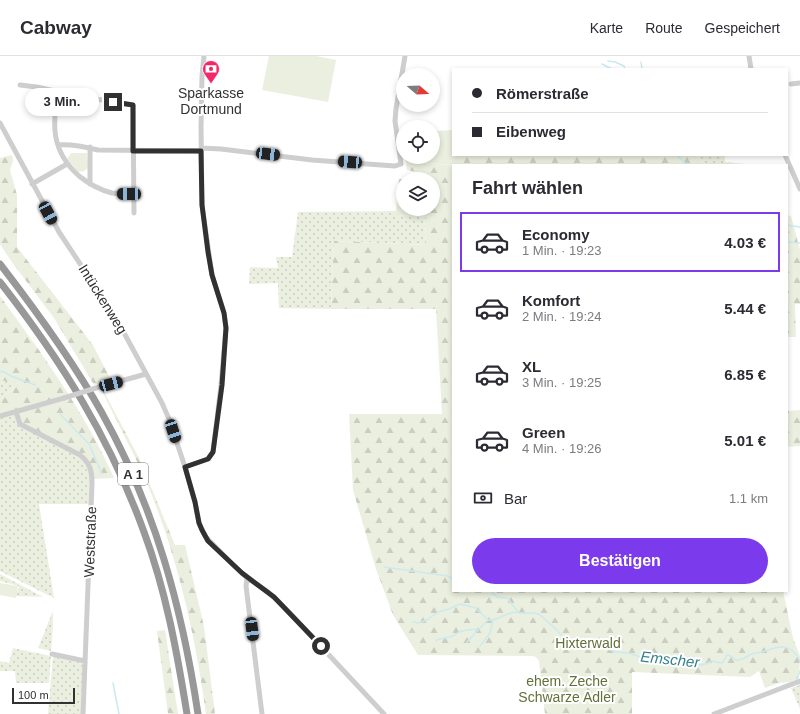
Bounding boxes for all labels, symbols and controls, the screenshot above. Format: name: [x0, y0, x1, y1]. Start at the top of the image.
text: Cabway: [20, 17, 92, 38]
text: Karte: [590, 20, 623, 36]
text: Route: [645, 20, 683, 36]
text: Gespeichert: [705, 20, 780, 36]
bank icon: Sparkasse Dortmund: [201, 59, 221, 84]
north arrow: [396, 68, 440, 112]
map controls: [396, 68, 440, 216]
place label: Sparkasse Dortmund: [178, 85, 244, 117]
text: Römerstraße: [496, 85, 589, 102]
callout: 3 Min.: [25, 88, 99, 116]
route end: [104, 93, 122, 111]
text: 3 Min.: [44, 94, 80, 109]
button: locate: [396, 120, 440, 164]
text: Eibenweg: [496, 123, 566, 140]
car: [255, 147, 281, 161]
car: [338, 155, 362, 169]
button: layers: [396, 172, 440, 216]
text: Fahrt wählen: [472, 178, 583, 198]
car: [117, 188, 141, 200]
car: [37, 200, 59, 226]
icon: car: [474, 224, 510, 260]
text: Economy: [522, 226, 590, 243]
text: 4.03 €: [724, 234, 766, 251]
text: 1 Min. · 19:23: [522, 243, 602, 258]
street label: Intückenweg: [75, 261, 131, 337]
icon: car: [474, 290, 510, 326]
text: Komfort: [522, 292, 580, 309]
text: 5.44 €: [724, 300, 766, 317]
text: 2 Min. · 19:24: [522, 309, 602, 324]
icon: car: [474, 356, 510, 392]
text: XL: [522, 358, 541, 375]
text: 6.85 €: [724, 366, 766, 383]
car: [98, 375, 124, 393]
text: 3 Min. · 19:25: [522, 375, 602, 390]
car: [164, 418, 182, 444]
icon: car: [474, 422, 510, 458]
text: Green: [522, 424, 565, 441]
text: 5.01 €: [724, 432, 766, 449]
text: 4 Min. · 19:26: [522, 441, 602, 456]
road number: A 1: [118, 463, 148, 485]
icon: cash: [472, 487, 494, 509]
text: Bar: [504, 490, 527, 507]
text: 1.1 km: [729, 491, 768, 506]
street label: Weststraße: [81, 506, 99, 578]
button: Bestätigen: [472, 538, 768, 584]
car: [245, 616, 259, 642]
park label: Hixterwald: [555, 635, 621, 651]
route start: [312, 637, 330, 655]
water label: Emscher: [640, 647, 701, 671]
park label: ehem. Zeche Schwarze Adler: [518, 673, 616, 705]
scale bar: [12, 686, 75, 705]
text: 100 m: [18, 689, 49, 701]

